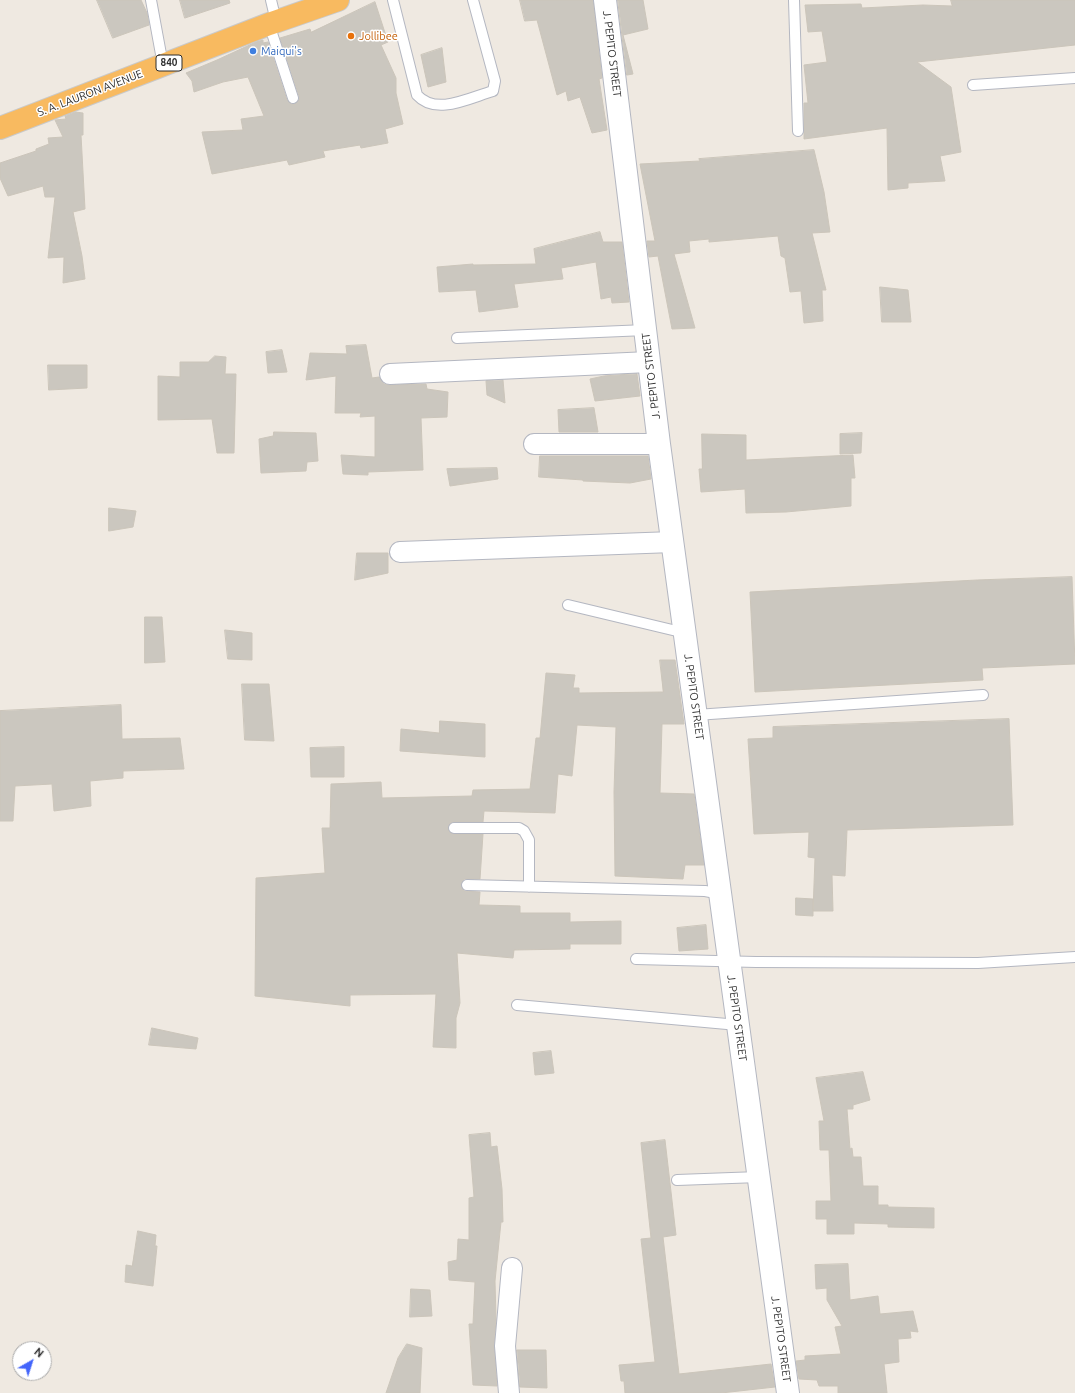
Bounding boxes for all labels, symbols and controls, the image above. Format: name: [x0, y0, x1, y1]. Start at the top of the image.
street label: J. PEPITO STREET: [600, 10, 624, 98]
place label: Jollibee: [359, 29, 398, 43]
marker: Jollibee: [346, 31, 356, 41]
place label: Maiqui's: [261, 44, 302, 58]
marker: Maiqui's: [248, 46, 258, 56]
road number: 840: [156, 55, 182, 71]
street label: S. A. LAURON AVENUE: [36, 67, 144, 119]
street label: J. PEPITO STREET: [639, 332, 663, 420]
street label: J. PEPITO STREET: [681, 653, 707, 741]
street label: J. PEPITO STREET: [724, 974, 750, 1062]
street label: J. PEPITO STREET: [768, 1295, 794, 1383]
north arrow: [12, 1341, 52, 1381]
text: N: [32, 1345, 46, 1360]

